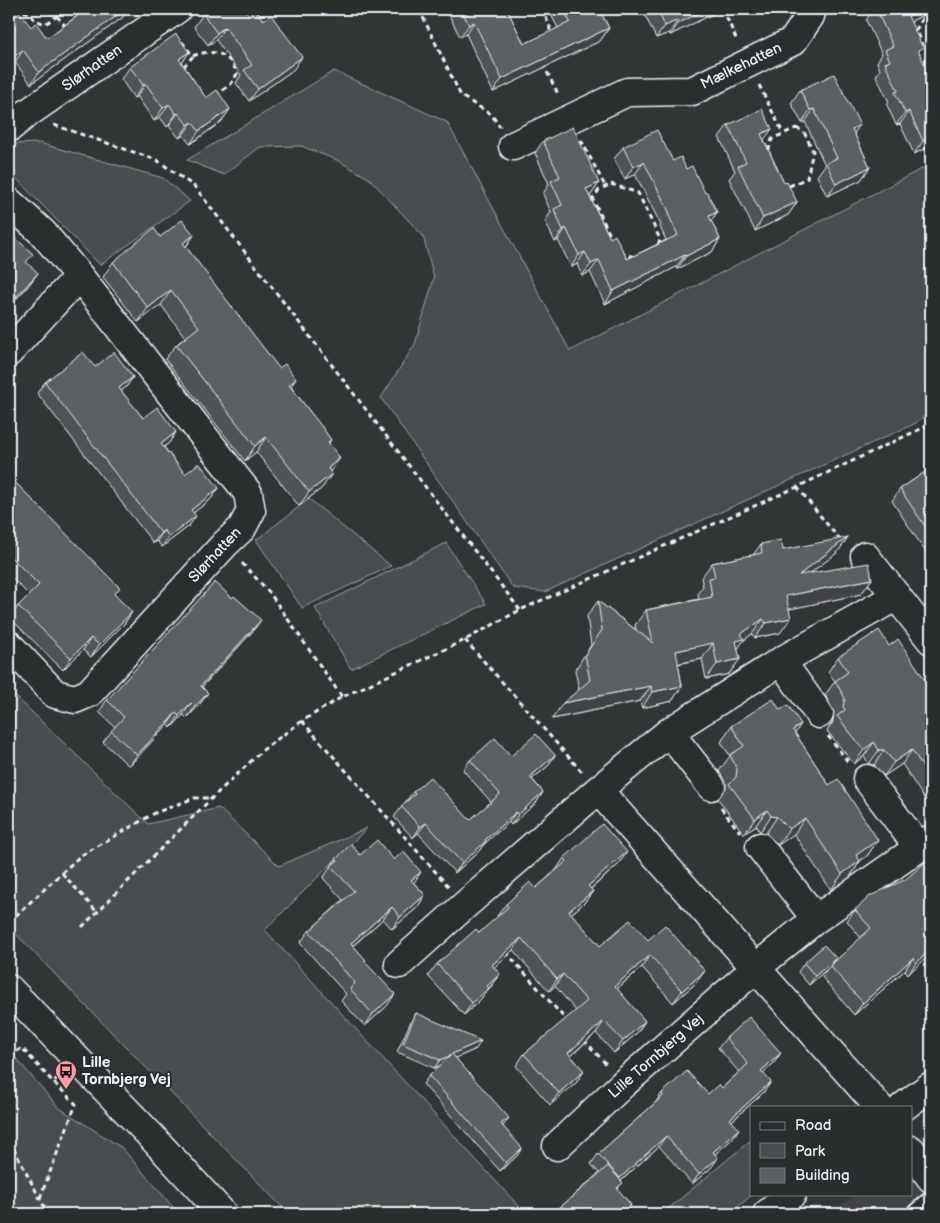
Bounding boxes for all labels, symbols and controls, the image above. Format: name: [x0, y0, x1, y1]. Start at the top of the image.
street label: Mælkehatten: [697, 38, 785, 94]
street label: Slørhatten: [58, 40, 126, 96]
street label: Slørhatten: [184, 523, 246, 587]
street label: Lille Tornbjerg Vej: [605, 1010, 707, 1102]
place label: Lille Tornbjerg Vej: [82, 1053, 171, 1089]
bus stop icon: Lille Tornbjerg Vej: [54, 1059, 78, 1090]
legend: [750, 1106, 912, 1196]
text: Road: [795, 1116, 831, 1135]
text: Park: [795, 1142, 826, 1161]
text: Building: [795, 1166, 850, 1185]

